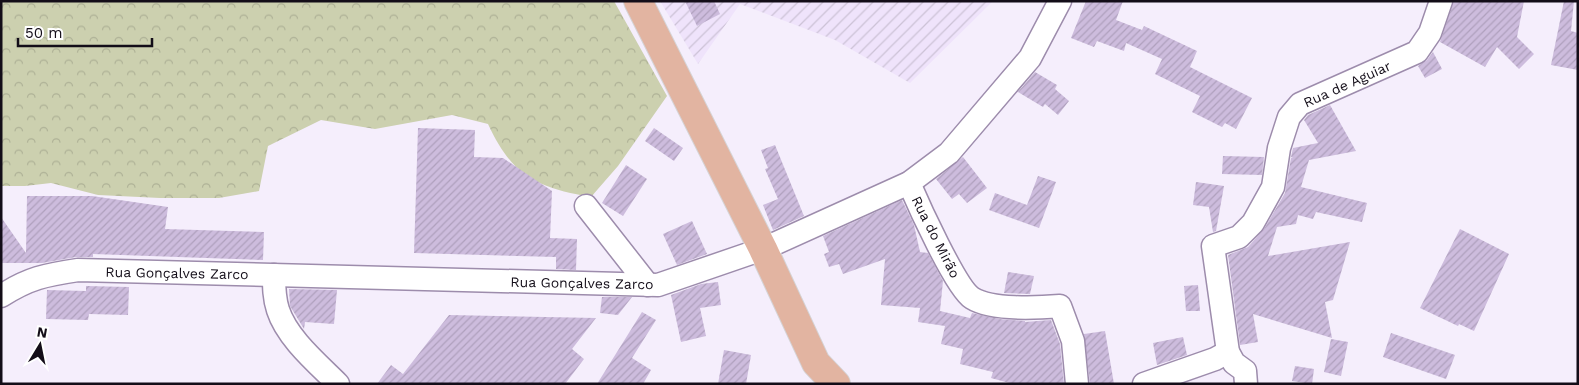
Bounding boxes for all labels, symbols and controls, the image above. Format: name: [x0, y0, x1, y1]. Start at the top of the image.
scale bar: [18, 15, 151, 47]
text: 50 m: [25, 24, 62, 42]
street label: Rua de Aguiar: [1301, 57, 1393, 110]
street label: Rua do Mirão: [909, 193, 963, 281]
street label: Rua Gonçalves Zarco: [105, 264, 249, 282]
street label: Rua Gonçalves Zarco: [510, 274, 654, 292]
north arrow: [15, 320, 65, 370]
text: N: [36, 323, 49, 341]

